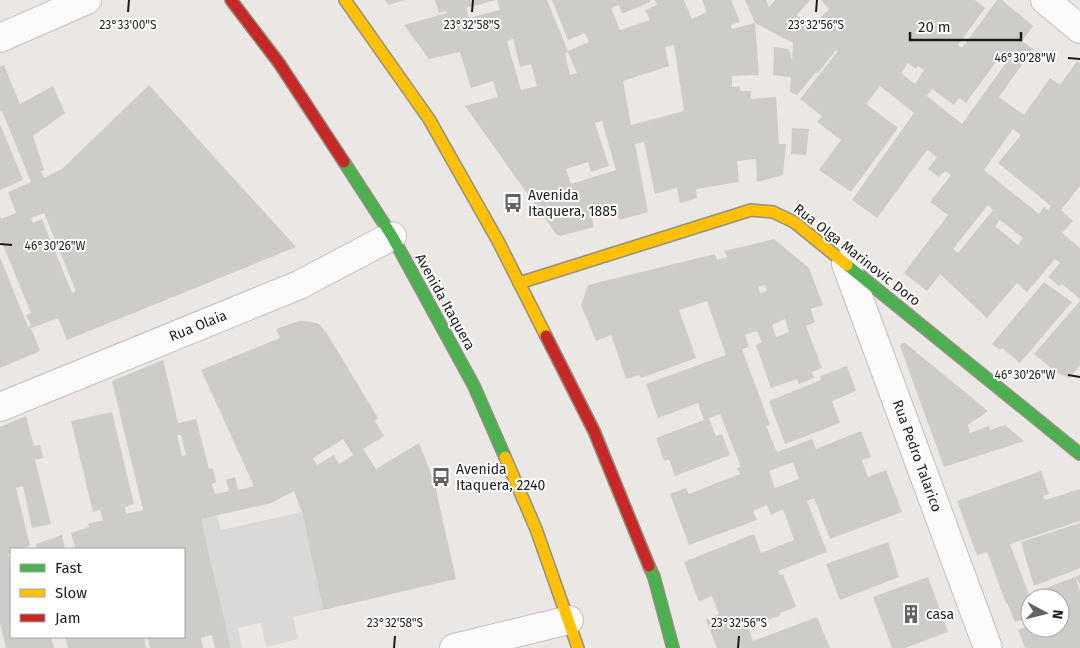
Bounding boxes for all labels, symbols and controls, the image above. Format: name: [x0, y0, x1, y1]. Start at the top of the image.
scale bar: [910, 10, 1021, 42]
text: 23°33'00"S: [99, 18, 157, 32]
text: 23°32'58"S: [444, 18, 501, 32]
text: 23°32'56"S: [788, 18, 844, 32]
text: 20 m: [918, 18, 951, 36]
text: 46°30'28"W: [994, 51, 1056, 65]
place label: Avenida Itaquera, 1885: [528, 187, 617, 220]
bus stop icon: Avenida Itaquera, 1885: [502, 192, 524, 214]
street label: Rua Olga Marinovic Doro: [790, 200, 924, 310]
text: 46°30'26"W: [25, 239, 86, 253]
street label: Avenida Itaquera: [411, 251, 479, 353]
street label: Rua Olaia: [167, 307, 229, 345]
text: 46°30'26"W: [995, 368, 1056, 382]
street label: Rua Pedro Talarico: [889, 398, 945, 514]
place label: Avenida Itaquera, 2240: [456, 461, 545, 494]
bus stop icon: Avenida Itaquera, 2240: [430, 466, 452, 488]
legend: [10, 548, 185, 638]
text: Fast: [55, 559, 82, 577]
text: Slow: [55, 584, 87, 602]
north arrow: [1020, 588, 1070, 638]
building icon: casa: [900, 603, 922, 625]
place label: casa: [926, 606, 954, 623]
text: Jam: [55, 609, 81, 627]
text: N: [1048, 609, 1066, 620]
text: 23°32'58"S: [367, 616, 424, 630]
text: 23°32'56"S: [711, 616, 767, 630]

